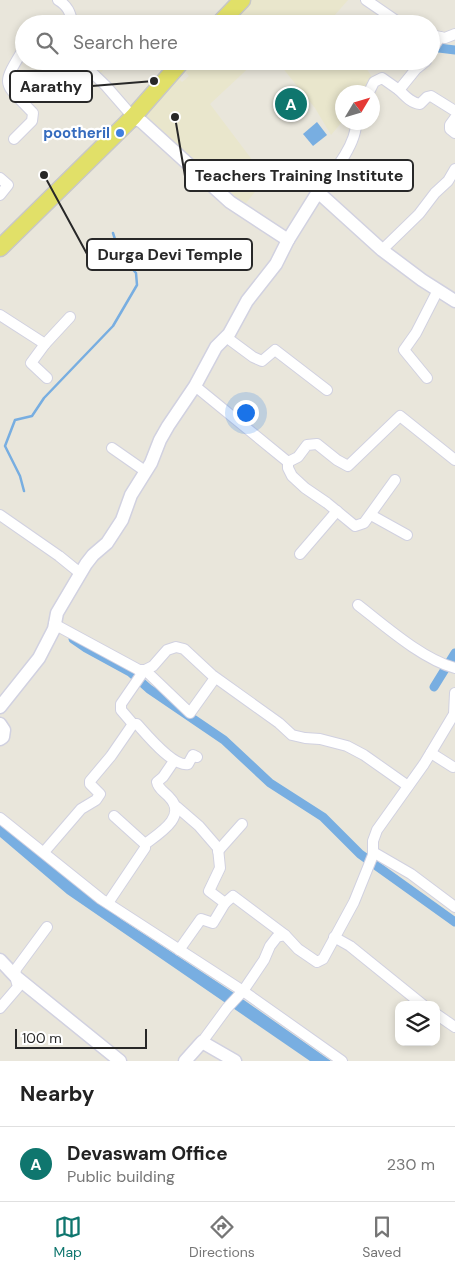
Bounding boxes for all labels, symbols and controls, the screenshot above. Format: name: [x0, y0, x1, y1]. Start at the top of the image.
search box: [15, 15, 440, 70]
icon: search: [33, 29, 61, 57]
text: Search here: [73, 30, 178, 55]
callout: Aarathy: [10, 71, 92, 102]
text: Aarathy: [20, 76, 83, 97]
pin: A: [275, 85, 307, 123]
north arrow: [335, 85, 380, 130]
place label: pootheril: [43, 123, 110, 143]
marker: pootheril: [114, 127, 126, 139]
callout: Teachers Training Institute: [185, 160, 413, 191]
text: Teachers Training Institute: [195, 165, 403, 186]
callout: Durga Devi Temple: [87, 239, 252, 270]
text: Durga Devi Temple: [97, 244, 243, 265]
your location: [233, 400, 259, 426]
map controls: [395, 1001, 440, 1046]
button: layers: [395, 1001, 440, 1046]
scale bar: [15, 1026, 148, 1049]
text: 100 m: [22, 1029, 62, 1047]
text: Nearby: [20, 1080, 94, 1108]
text: Devaswam Office: [67, 1141, 228, 1166]
text: A: [30, 1154, 42, 1175]
text: 230 m: [387, 1154, 435, 1175]
text: Public building: [67, 1166, 175, 1187]
tab: Map: [54, 1213, 82, 1261]
tab: Directions: [189, 1213, 255, 1261]
tab: Saved: [362, 1213, 401, 1261]

